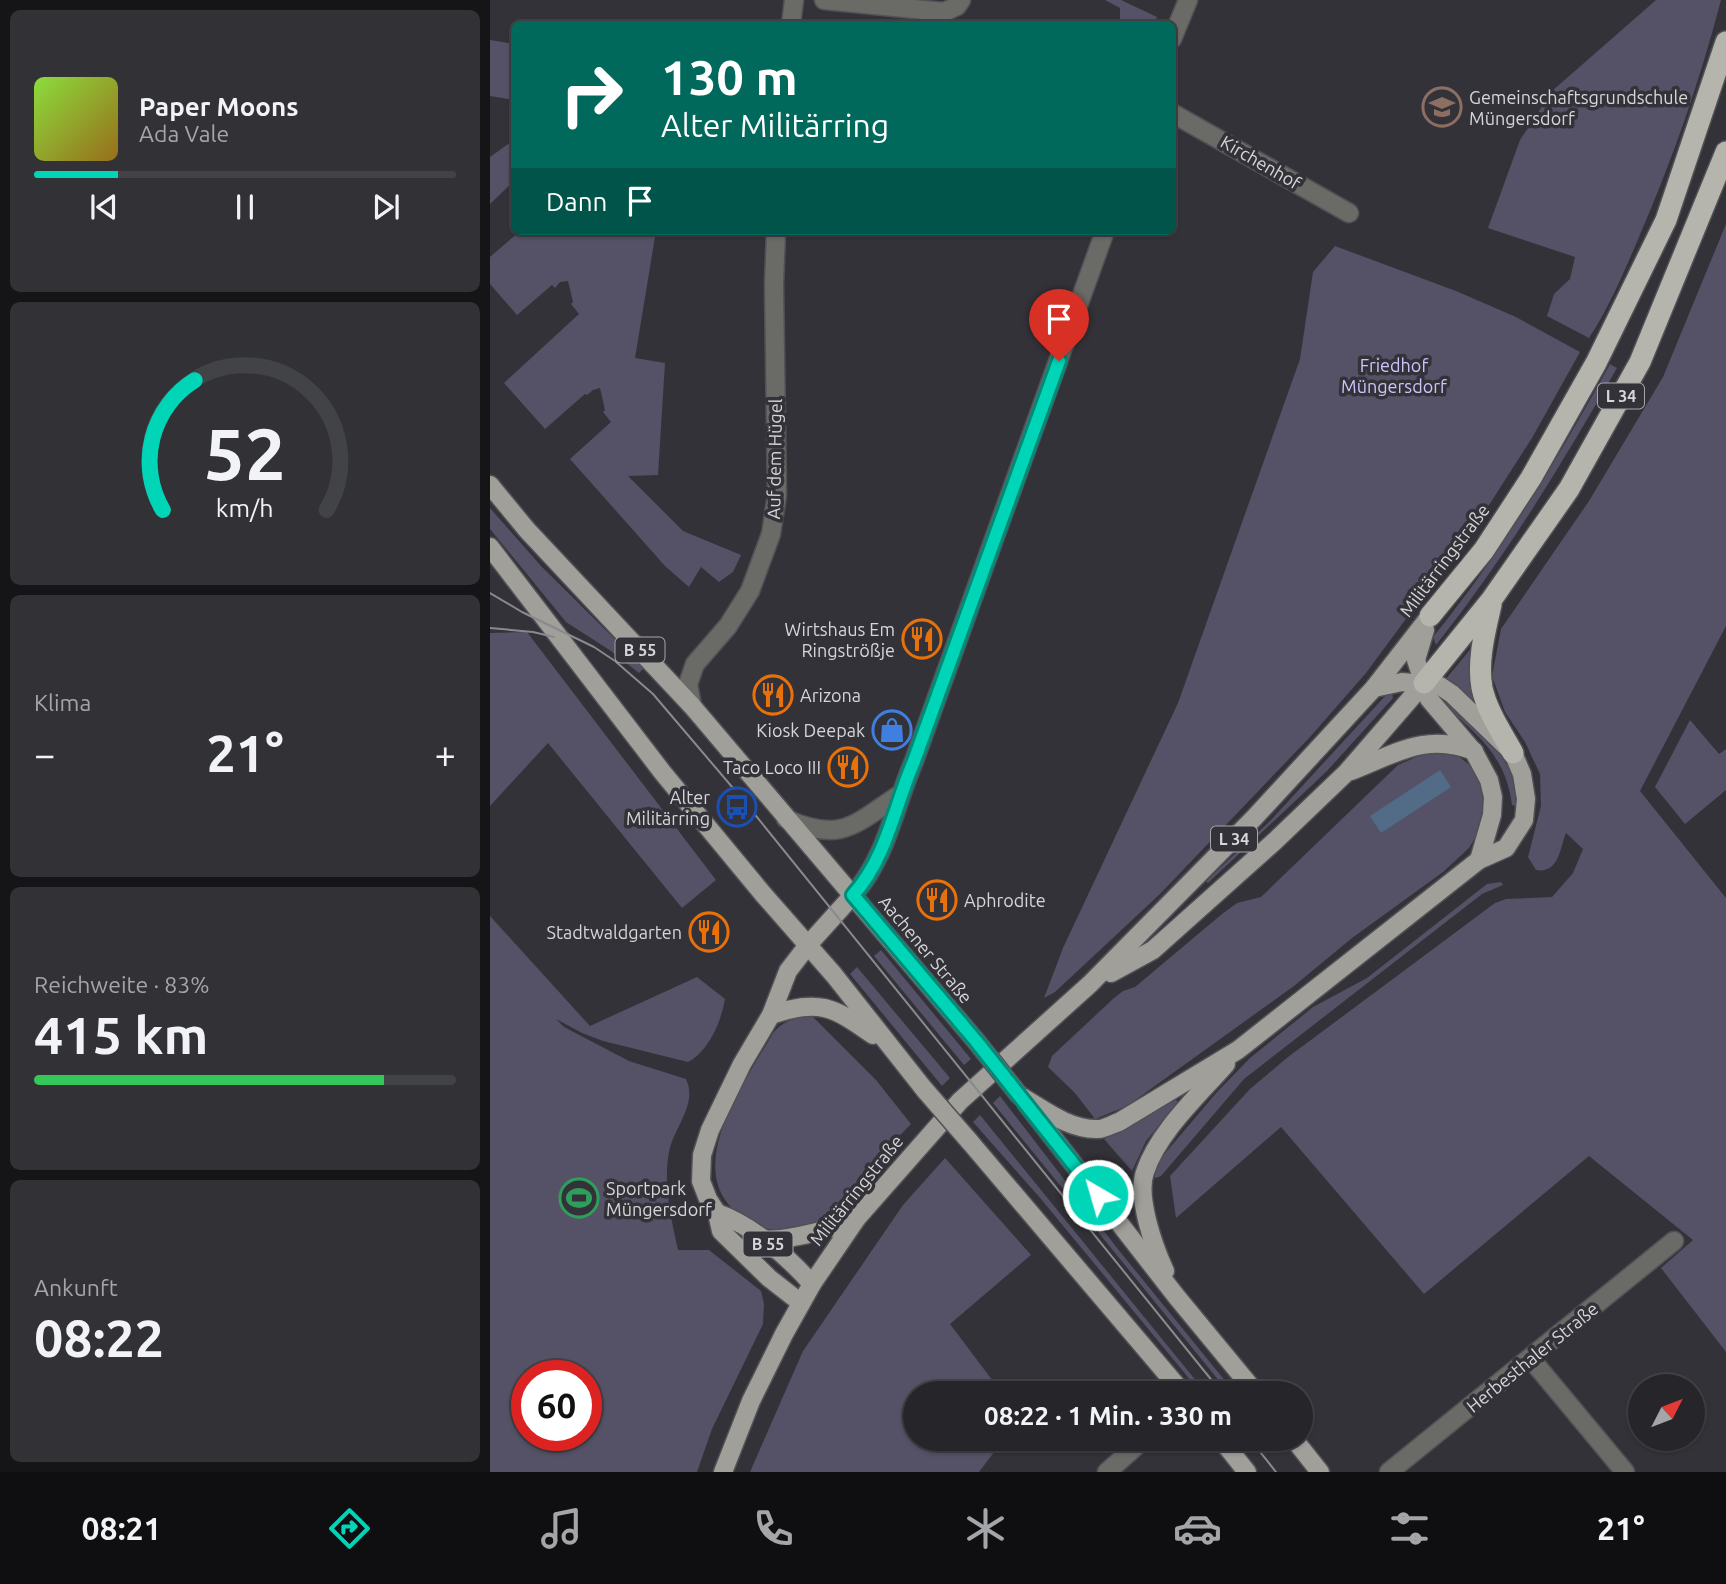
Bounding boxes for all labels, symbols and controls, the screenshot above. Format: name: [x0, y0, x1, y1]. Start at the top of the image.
icon: right: [546, 49, 637, 140]
text: 130 m: [661, 49, 798, 104]
school or university icon: Gemeinschaftsgrundschule Müngersdorf: [1421, 86, 1463, 128]
place label: Gemeinschaftsgrundschule Müngersdorf: [1469, 87, 1688, 128]
text: Paper Moons: [139, 92, 298, 121]
text: Alter Militärring: [661, 107, 889, 143]
text: Ada Vale: [139, 121, 229, 146]
street label: Kirchenhof: [1217, 131, 1305, 193]
icon: arrive: [621, 182, 659, 220]
text: Dann: [546, 187, 607, 216]
icon: previous: [85, 188, 123, 226]
icon: pause: [226, 188, 264, 226]
icon: next: [367, 188, 405, 226]
pin: [1029, 289, 1089, 361]
icon: arrive: [1040, 300, 1078, 338]
park label: Friedhof Müngersdorf: [1341, 355, 1447, 396]
road number: L 34: [1598, 384, 1644, 408]
street label: Auf dem Hügel: [763, 398, 785, 520]
text: 52: [204, 412, 286, 494]
text: km/h: [216, 493, 274, 521]
street label: Militärringstraße: [1395, 500, 1493, 620]
restaurant icon: Wirtshaus Em Ringströßje: [901, 618, 943, 660]
place label: Wirtshaus Em Ringströßje: [785, 619, 895, 660]
road number: B 55: [615, 638, 664, 663]
restaurant icon: Arizona: [752, 674, 794, 716]
place label: Arizona: [800, 685, 861, 705]
text: Klima: [34, 690, 91, 715]
shop icon: Kiosk Deepak: [871, 709, 913, 751]
place label: Kiosk Deepak: [756, 720, 865, 740]
text: 21°: [206, 724, 284, 782]
text: −: [34, 733, 55, 775]
text: +: [435, 733, 456, 775]
restaurant icon: Taco Loco III: [827, 746, 869, 788]
place label: Taco Loco III: [723, 757, 821, 777]
bus stop icon: Alter Militärring: [716, 786, 758, 828]
place label: Alter Militärring: [626, 787, 710, 828]
road number: L 34: [1211, 826, 1257, 852]
restaurant icon: Aphrodite: [916, 879, 958, 921]
place label: Aphrodite: [964, 890, 1046, 910]
street label: Aachener Straße: [875, 891, 977, 1007]
restaurant icon: Stadtwaldgarten: [688, 911, 730, 953]
place label: Stadtwaldgarten: [547, 922, 682, 942]
text: Reichweite · 83%: [34, 972, 210, 997]
text: 415 km: [34, 1006, 208, 1064]
street label: Militärringstraße: [806, 1131, 906, 1249]
position arrow: [1061, 1158, 1135, 1232]
sports icon: Sportpark Müngersdorf: [558, 1177, 600, 1219]
place label: Sportpark Müngersdorf: [606, 1178, 712, 1219]
road number: B 55: [744, 1232, 792, 1256]
text: Ankunft: [34, 1275, 118, 1300]
street label: Herbesthaler Straße: [1462, 1298, 1602, 1416]
text: 08:22: [34, 1309, 164, 1367]
speed limit sign: 60: [511, 1360, 602, 1451]
north arrow: [1628, 1374, 1704, 1451]
map controls: [1628, 1374, 1705, 1451]
text: 08:22 · 1 Min. · 330 m: [984, 1401, 1232, 1430]
icon: directions: [325, 1504, 374, 1553]
icon: music: [537, 1504, 586, 1553]
icon: phone: [749, 1504, 798, 1553]
icon: climate: [961, 1504, 1010, 1553]
icon: car: [1173, 1504, 1222, 1553]
icon: filters: [1385, 1504, 1434, 1553]
text: 08:21: [82, 1510, 162, 1546]
text: 21°: [1597, 1510, 1644, 1546]

